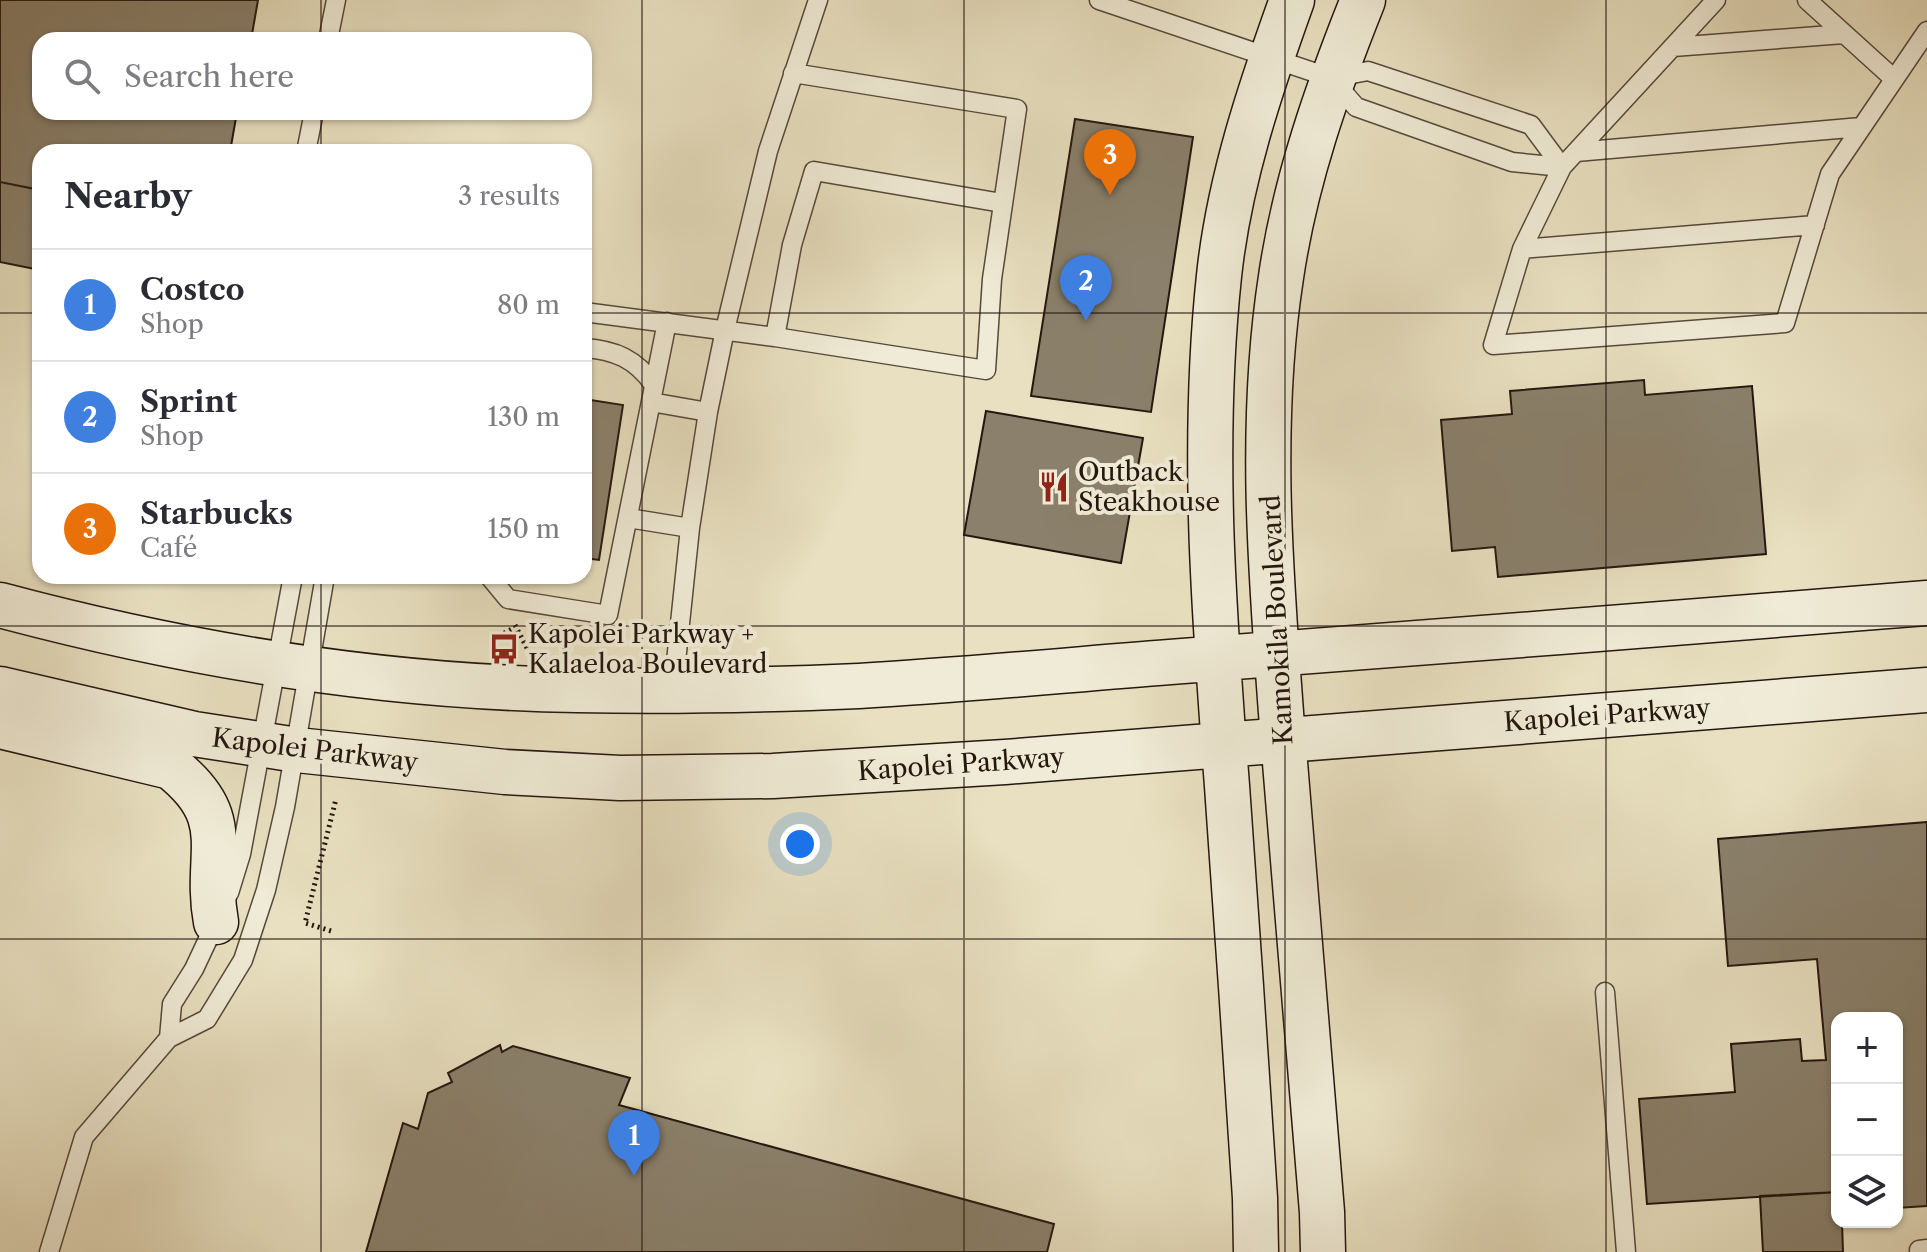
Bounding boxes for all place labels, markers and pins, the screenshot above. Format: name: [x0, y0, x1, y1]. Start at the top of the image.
pin: 3: [1084, 129, 1136, 195]
pin: 2: [1060, 255, 1112, 321]
place label: Outback Steakhouse: [1078, 456, 1220, 518]
restaurant icon: Outback Steakhouse: [1037, 470, 1071, 504]
place label: Kapolei Parkway + Kalaeloa Boulevard: [528, 618, 767, 680]
bus stop icon: Kapolei Parkway + Kalaeloa Boulevard: [487, 632, 521, 666]
pin: 1: [608, 1110, 660, 1176]

